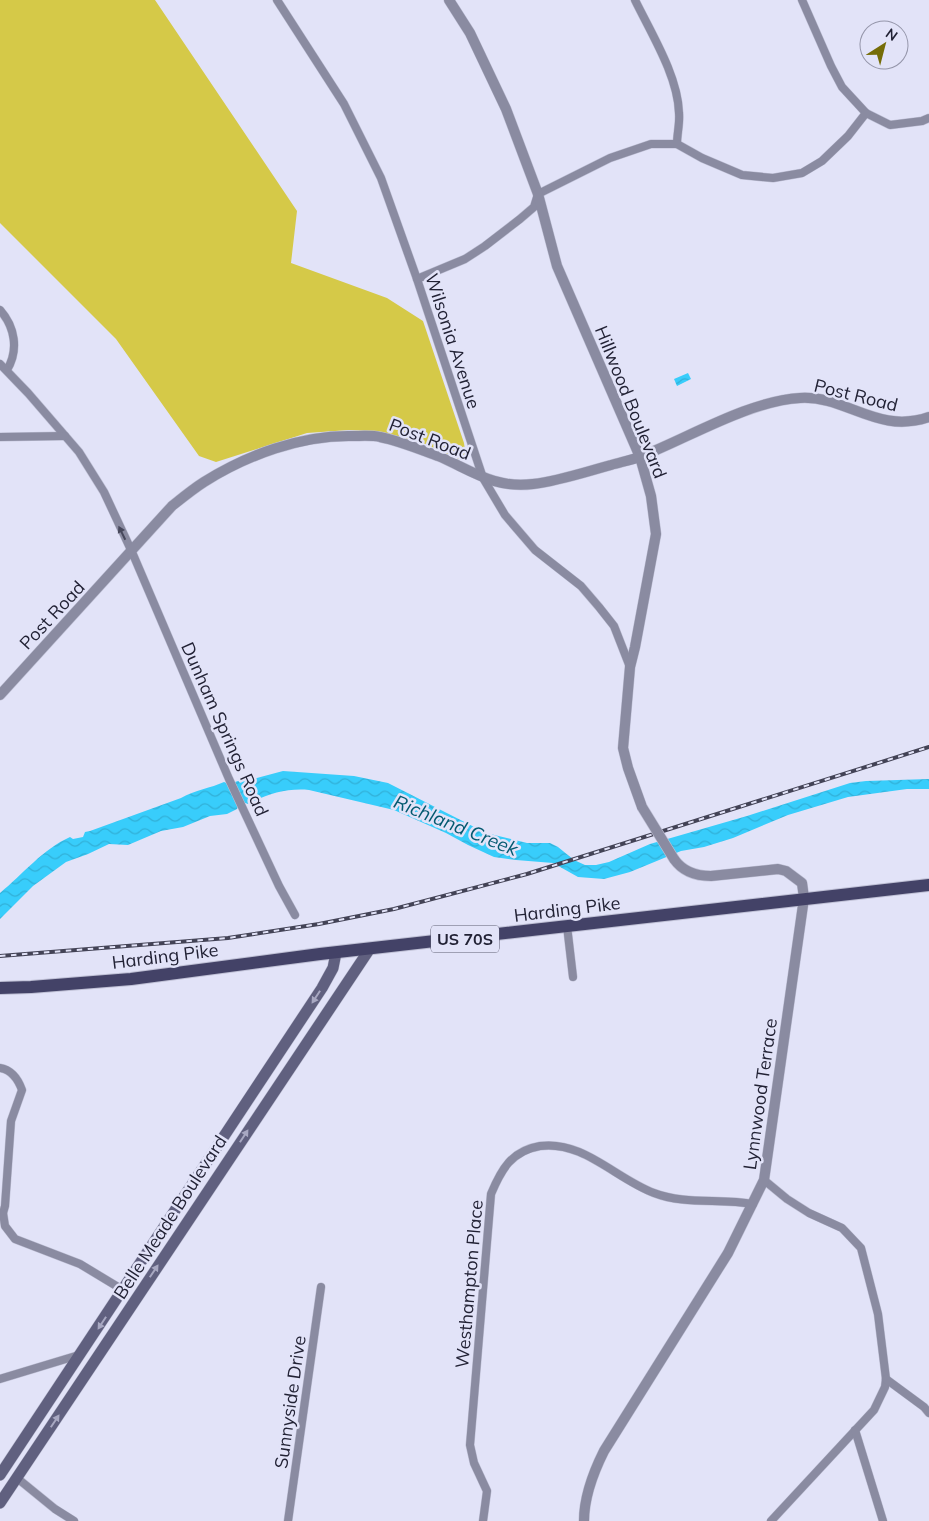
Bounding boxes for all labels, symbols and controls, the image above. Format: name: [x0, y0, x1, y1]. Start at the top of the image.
north arrow: [859, 20, 909, 70]
text: N: [882, 24, 901, 45]
street label: Wilsonia Avenue: [420, 270, 486, 412]
street label: Hillwood Boulevard: [590, 322, 672, 482]
street label: Post Road: [812, 373, 900, 417]
street label: Post Road: [386, 413, 474, 465]
one-way arrow: [118, 526, 126, 540]
street label: Post Road: [14, 576, 90, 654]
street label: Dunham Springs Road: [176, 638, 274, 820]
water label: Richland Creek: [390, 789, 523, 861]
street label: Harding Pike: [512, 891, 622, 927]
road number: US 70S: [431, 926, 499, 952]
street label: Harding Pike: [110, 938, 220, 974]
one-way arrow: [312, 991, 321, 1004]
street label: Lynnwood Terrace: [738, 1017, 782, 1171]
one-way arrow: [239, 1129, 249, 1143]
street label: Belle Meade Boulevard: [108, 1131, 232, 1303]
street label: Westhampton Place: [450, 1199, 488, 1369]
one-way arrow: [149, 1264, 159, 1278]
one-way arrow: [97, 1316, 106, 1329]
street label: Sunnyside Drive: [269, 1334, 311, 1470]
one-way arrow: [50, 1414, 59, 1428]

